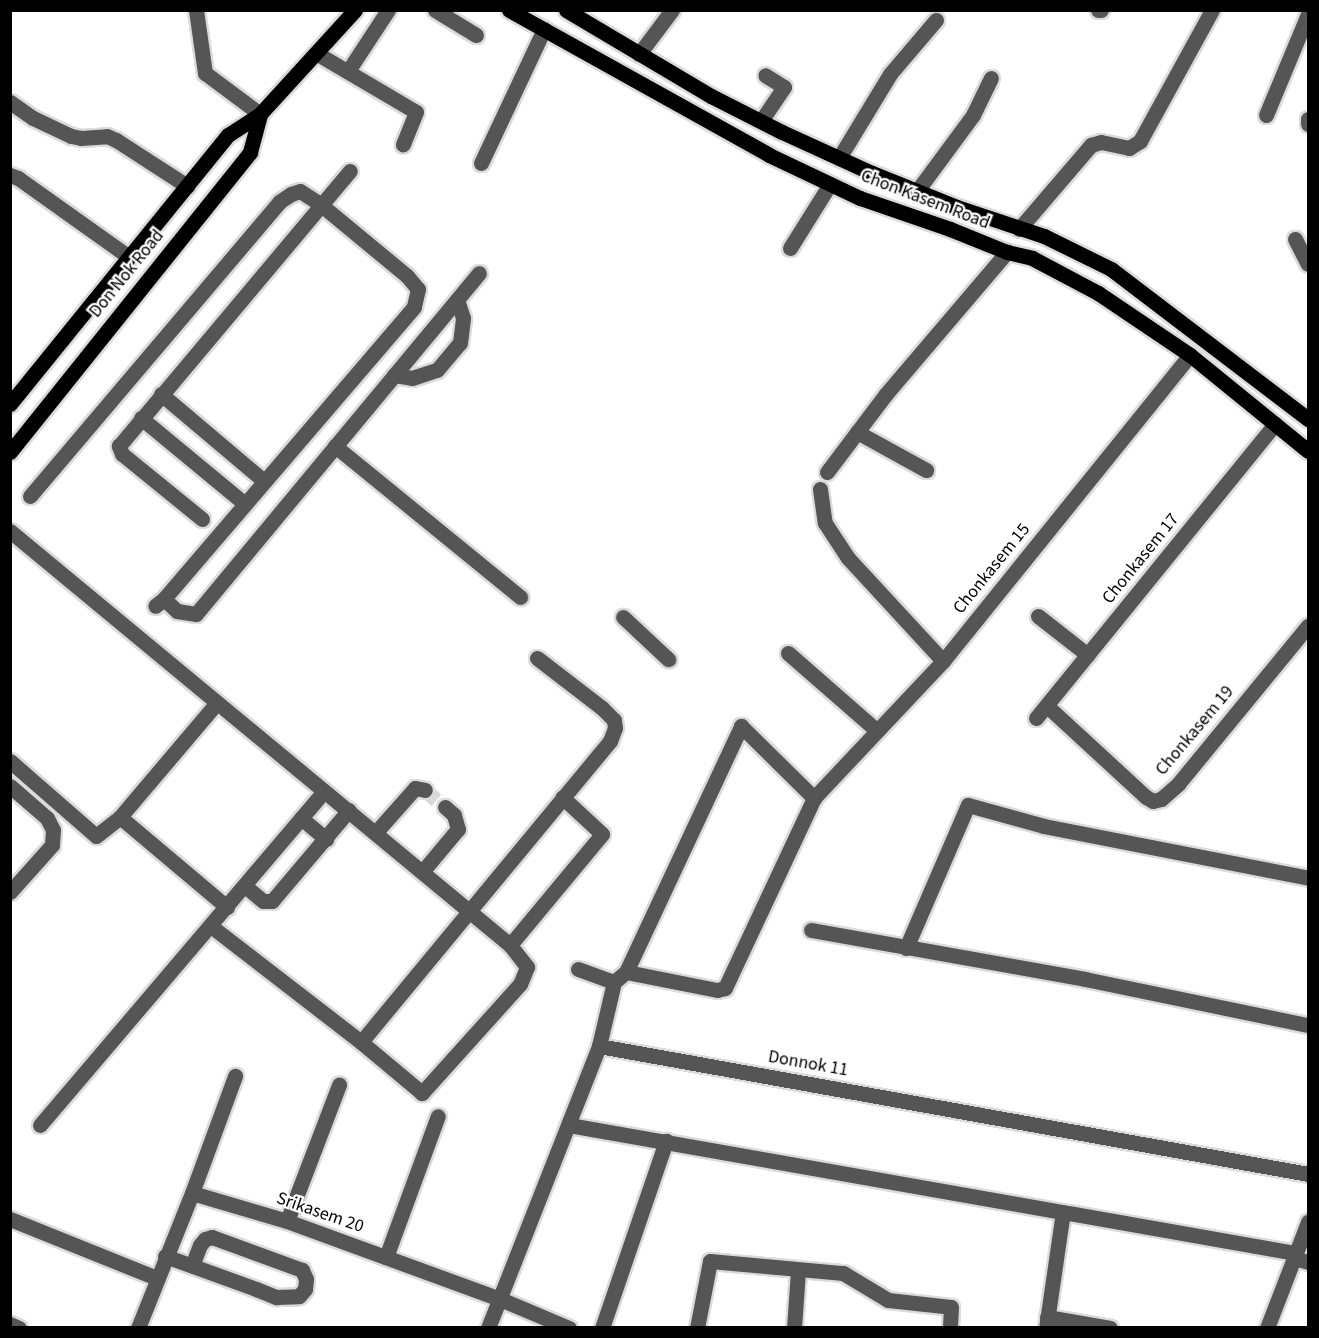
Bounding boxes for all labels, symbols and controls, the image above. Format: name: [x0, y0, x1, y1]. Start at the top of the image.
street label: Chon Kasem Road: [857, 165, 993, 235]
street label: Don Nok Road: [85, 226, 169, 322]
street label: Chonkasem 17: [1098, 509, 1184, 609]
street label: Chonkasem 15: [949, 519, 1035, 619]
street label: Chonkasem 19: [1151, 682, 1239, 780]
street label: Donnok 11: [766, 1046, 850, 1082]
street label: Srikasem 20: [273, 1188, 367, 1238]

